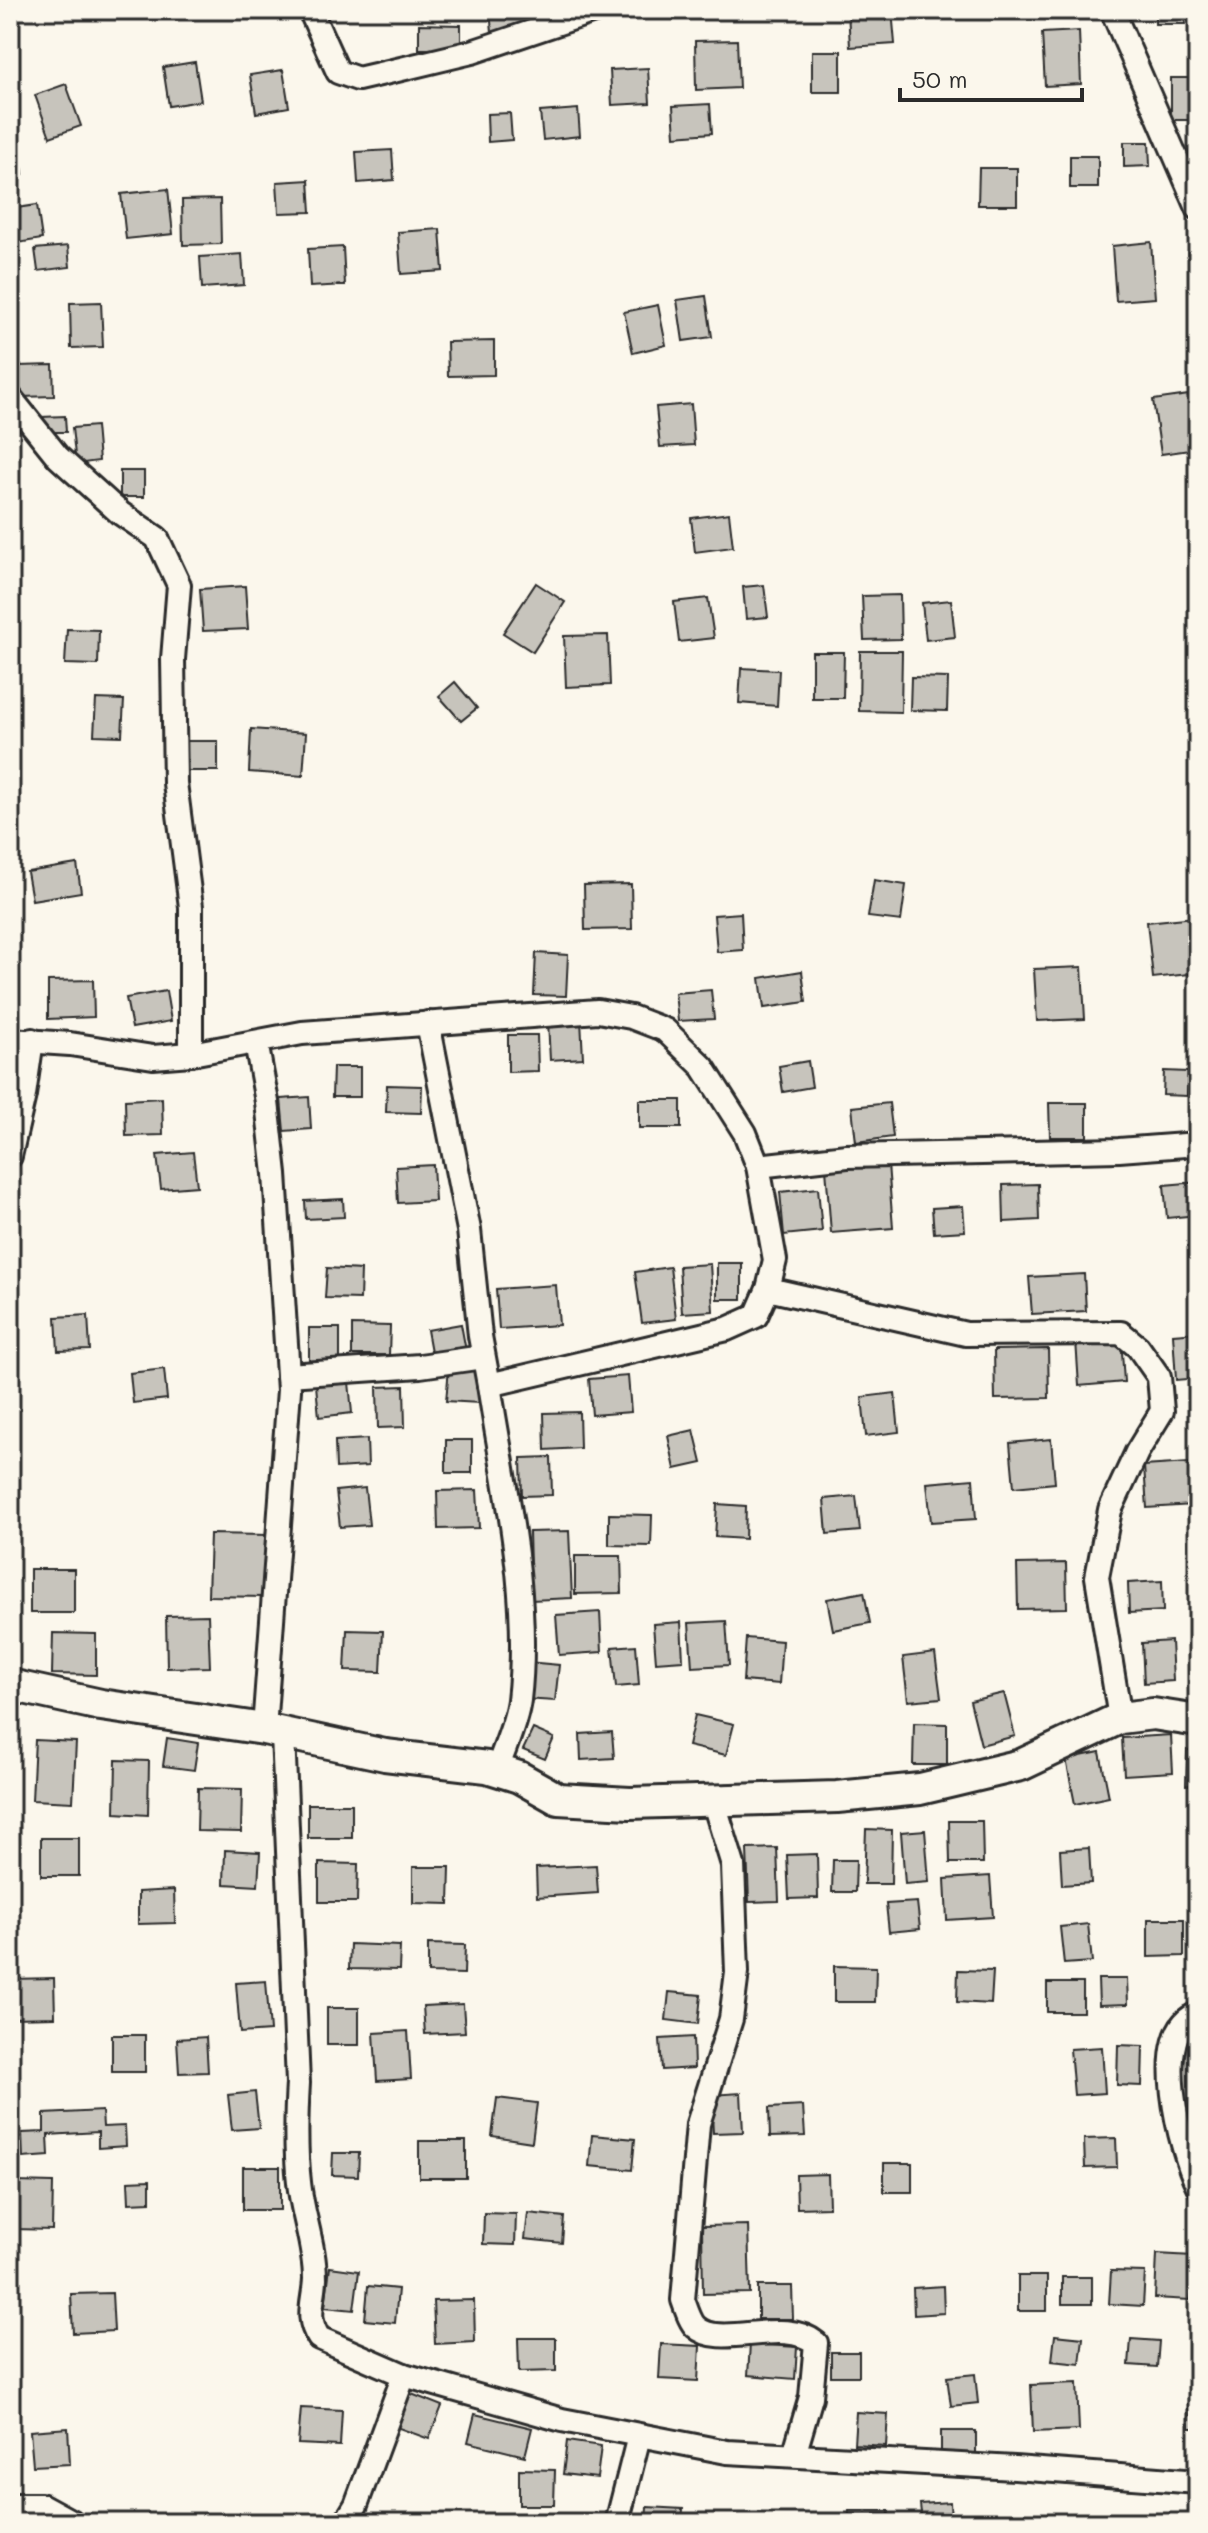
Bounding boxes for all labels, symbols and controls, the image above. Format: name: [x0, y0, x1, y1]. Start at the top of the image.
scale bar: [900, 52, 1082, 102]
text: 50 m: [912, 63, 968, 94]

